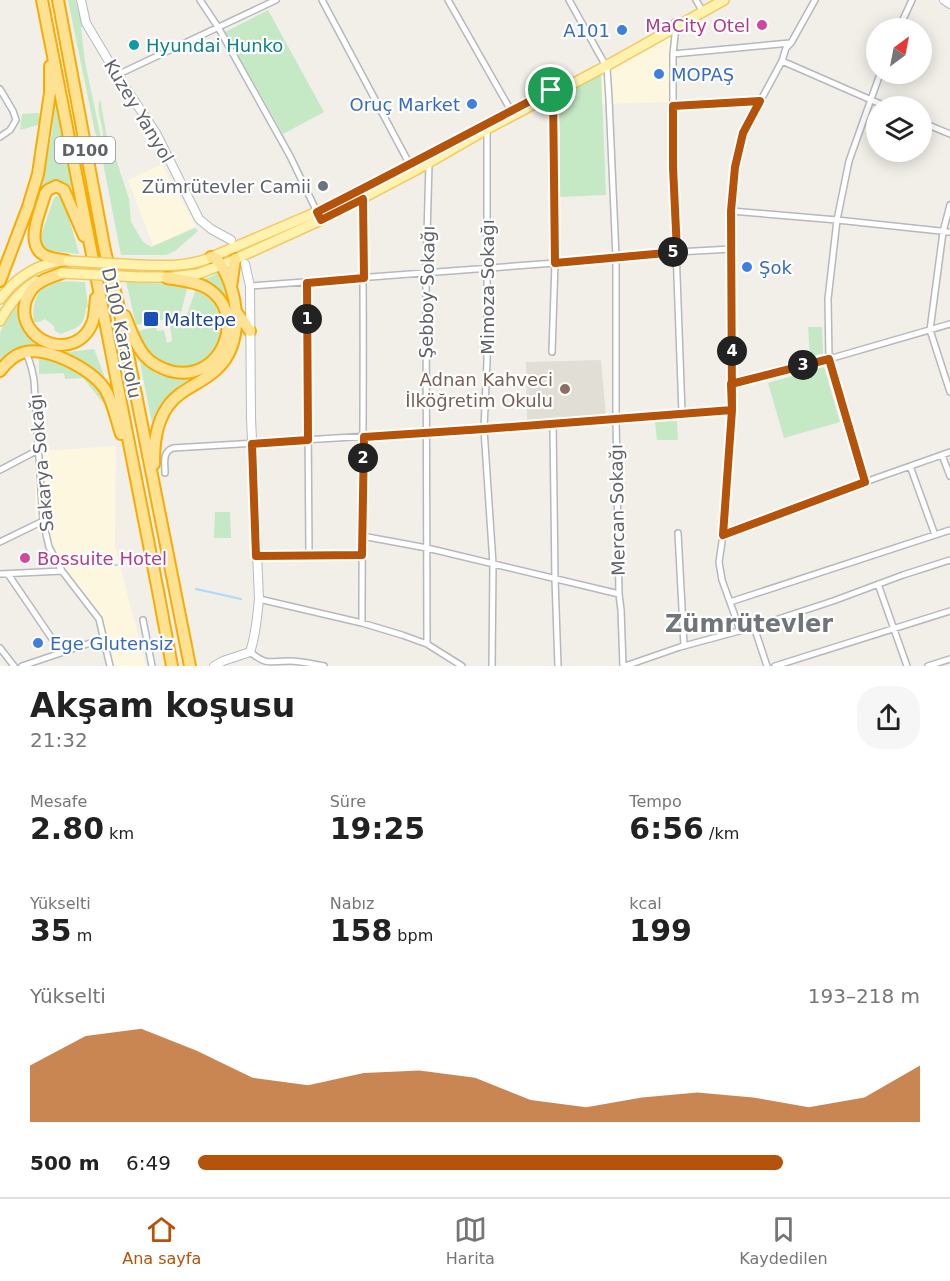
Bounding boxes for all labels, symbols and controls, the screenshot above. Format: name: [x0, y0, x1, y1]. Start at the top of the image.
place label: MaCity Otel: [645, 15, 750, 36]
marker: MaCity Otel: [755, 18, 769, 32]
north arrow: [866, 18, 932, 84]
map controls: [866, 18, 932, 162]
place label: A101: [563, 20, 610, 41]
marker: A101: [615, 23, 629, 37]
place label: Hyundai Hunko: [146, 35, 283, 56]
marker: Hyundai Hunko: [127, 38, 141, 52]
street label: Kuzey Yanyol: [100, 56, 178, 166]
pin: [525, 64, 576, 115]
place label: MOPAŞ: [671, 64, 734, 85]
marker: MOPAŞ: [652, 67, 666, 81]
icon: arrive: [534, 73, 567, 106]
place label: Oruç Market: [350, 94, 460, 115]
button: layers: [866, 96, 932, 162]
marker: Oruç Market: [465, 97, 479, 111]
road number: D100: [55, 137, 115, 163]
place label: Zümrütevler Camii: [142, 176, 311, 197]
marker: Zümrütevler Camii: [316, 179, 330, 193]
street label: Mimoza Sokağı: [477, 219, 498, 355]
street label: Şebboy Sokağı: [415, 225, 439, 359]
pin: 5: [658, 237, 688, 267]
text: 5: [667, 242, 679, 261]
place label: Şok: [759, 257, 792, 278]
marker: Şok: [740, 260, 754, 274]
street label: D100 Karayolu: [98, 266, 146, 400]
pin: 1: [292, 304, 322, 334]
place label: Maltepe: [164, 309, 236, 330]
text: 1: [301, 309, 313, 328]
marker: Maltepe: [142, 310, 160, 328]
pin: 4: [717, 336, 747, 366]
text: 4: [726, 341, 738, 360]
pin: 3: [788, 350, 818, 380]
text: 3: [797, 355, 809, 374]
place label: Adnan Kahveci İlköğretim Okulu: [405, 369, 553, 411]
marker: Adnan Kahveci İlköğretim Okulu: [558, 382, 572, 396]
street label: Sakarya Sokağı: [25, 393, 57, 533]
pin: 2: [348, 443, 378, 473]
street label: Mercan Sokağı: [605, 444, 629, 576]
text: 2: [357, 448, 369, 467]
place label: Bossuite Hotel: [37, 548, 167, 569]
marker: Bossuite Hotel: [18, 551, 32, 565]
district label: Zümrütevler: [665, 610, 833, 638]
place label: Ege Glutensiz: [50, 633, 173, 654]
marker: Ege Glutensiz: [31, 636, 45, 650]
text: Akşam koşusu: [30, 686, 295, 725]
button: share: [857, 686, 920, 749]
text: 21:32: [30, 728, 88, 752]
text: Mesafe: [30, 792, 87, 811]
text: Süre: [330, 792, 366, 811]
text: Tempo: [629, 792, 682, 811]
text: 2.80: [30, 811, 104, 846]
text: 19:25: [330, 811, 425, 846]
text: 6:56: [629, 811, 704, 846]
text: km: [104, 824, 134, 843]
text: /km: [704, 824, 739, 843]
text: Yükselti: [30, 894, 91, 913]
text: Nabız: [330, 894, 374, 913]
text: kcal: [629, 894, 662, 913]
text: 35: [30, 913, 72, 948]
text: 158: [330, 913, 392, 948]
text: 199: [629, 913, 692, 948]
text: m: [72, 926, 92, 945]
text: bpm: [392, 926, 433, 945]
text: Yükselti: [30, 984, 106, 1008]
text: 193–218 m: [808, 984, 920, 1008]
text: 500 m: [30, 1151, 100, 1175]
text: 6:49: [126, 1151, 171, 1175]
tab: Ana sayfa: [122, 1213, 201, 1268]
tab: Harita: [446, 1213, 495, 1268]
tab: Kaydedilen: [739, 1213, 828, 1268]

